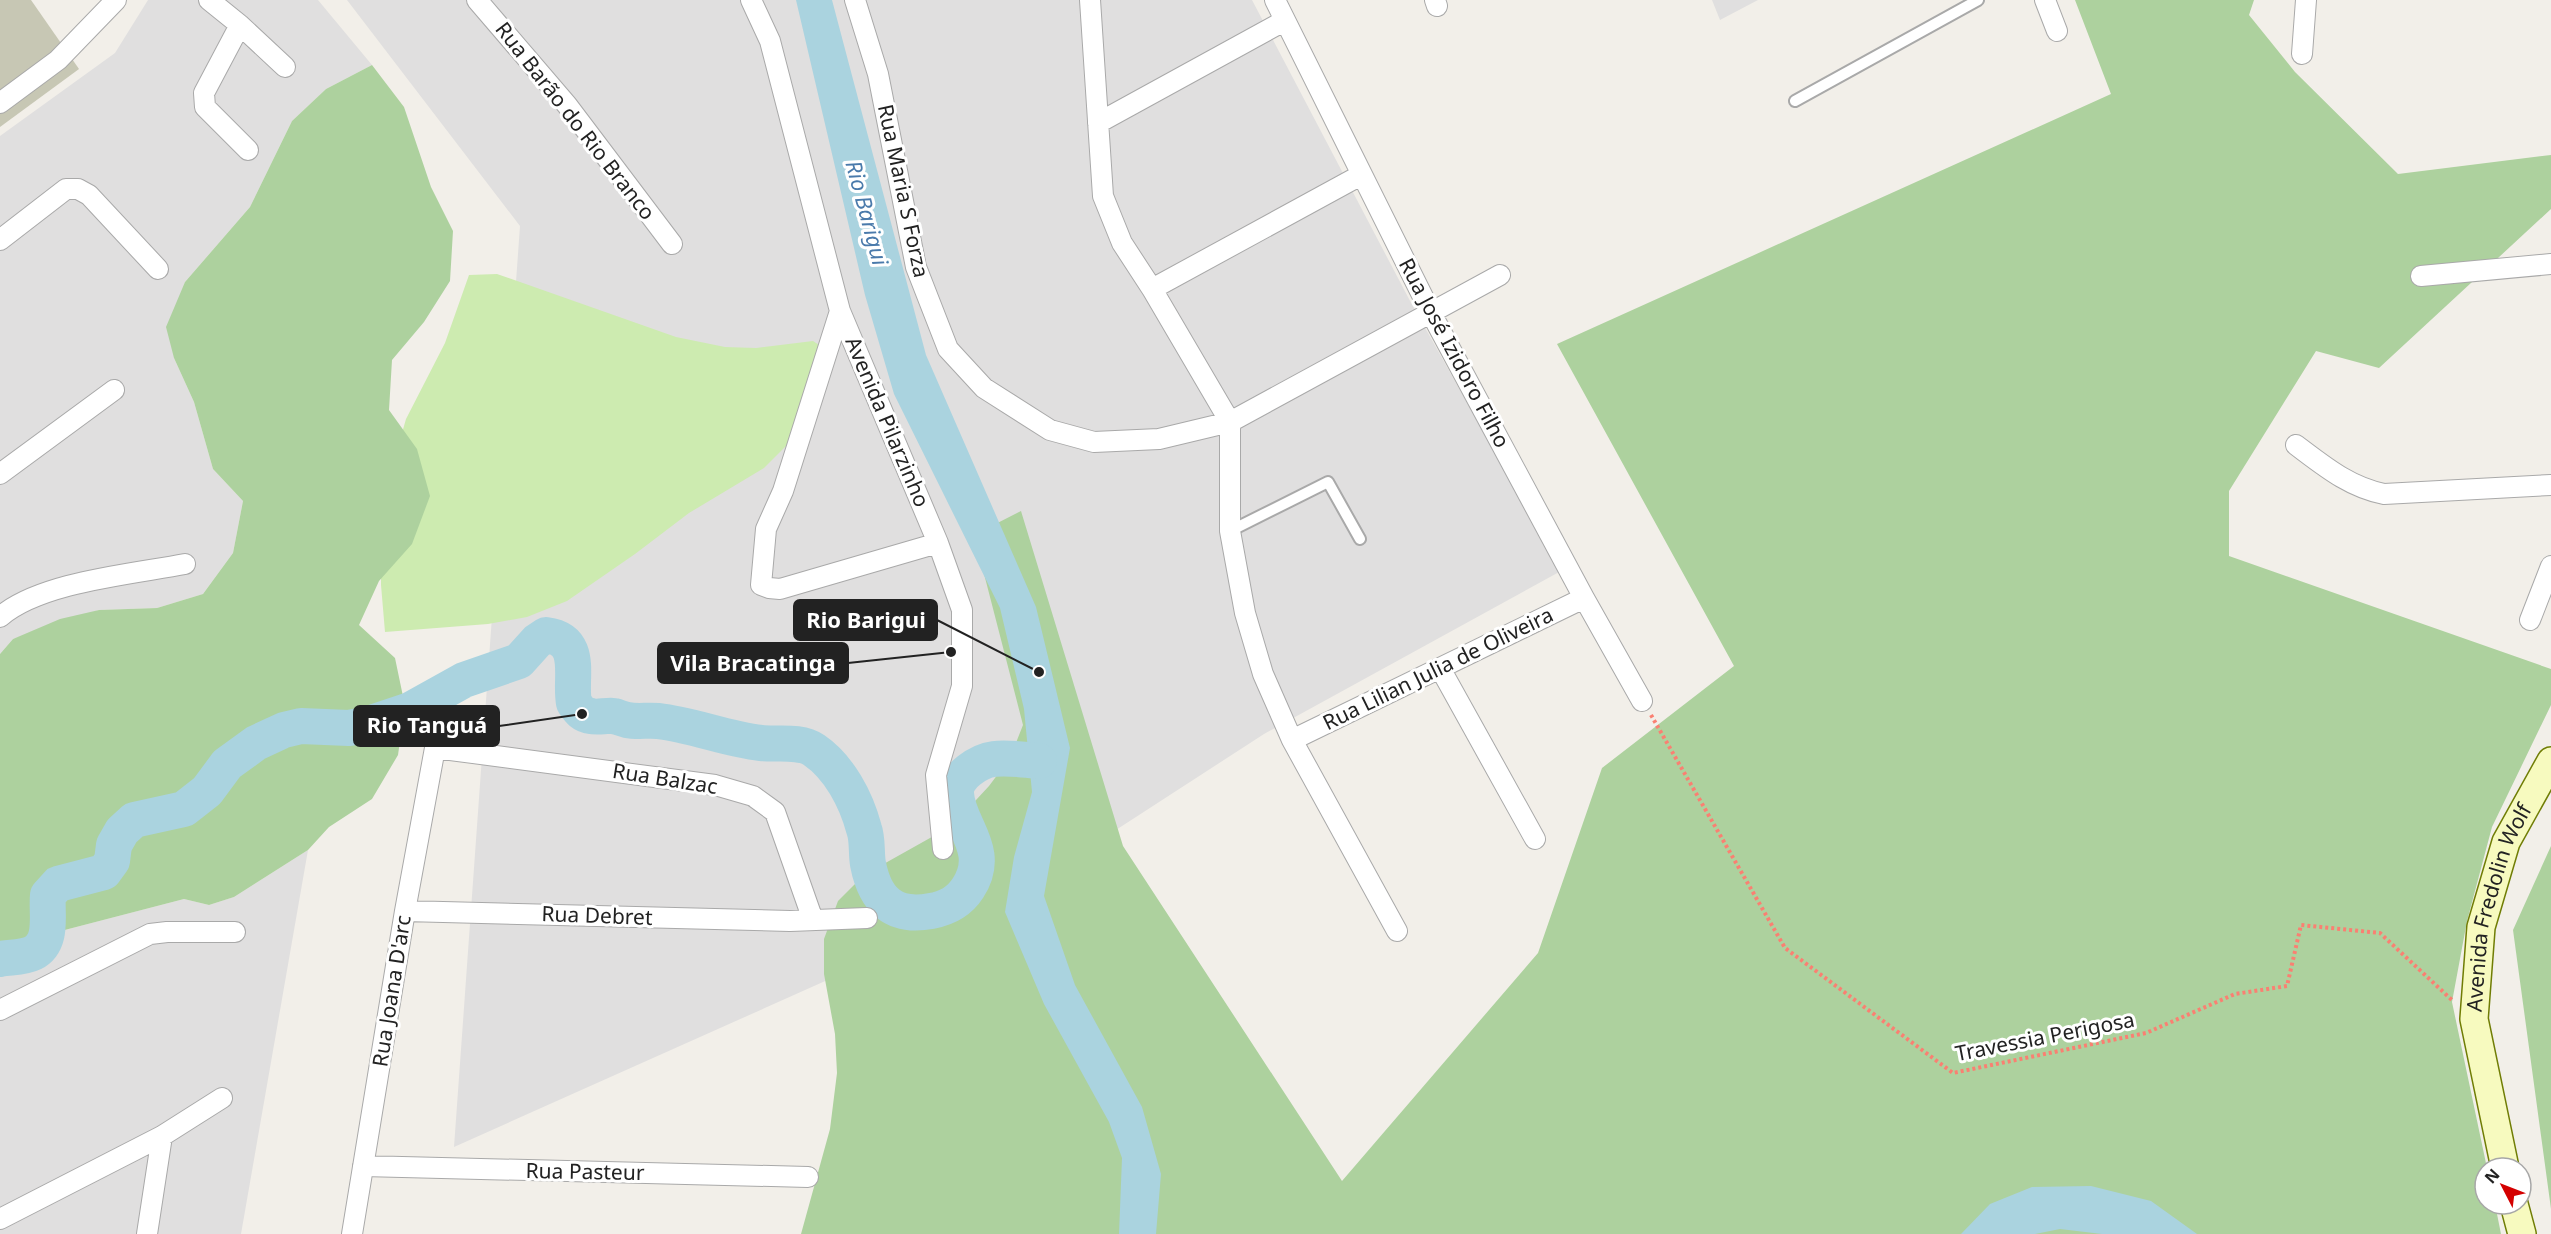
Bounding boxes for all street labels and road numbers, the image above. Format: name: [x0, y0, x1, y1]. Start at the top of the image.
street label: Rua Barão do Rio Branco: [490, 16, 662, 225]
street label: Rua Maria S Forza: [872, 102, 936, 280]
street label: Rua José Izidoro Filho: [1393, 253, 1517, 452]
street label: Avenida Pilarzinho: [839, 332, 936, 511]
street label: Rua Lilian Julia de Oliveira: [1318, 600, 1557, 736]
street label: Rua Balzac: [611, 756, 720, 800]
street label: Avenida Fredolin Wolf: [2460, 797, 2538, 1013]
street label: Rua Debret: [541, 899, 653, 931]
street label: Rua Joana D'arc: [365, 913, 417, 1069]
street label: Travessia Perigosa: [1953, 1005, 2137, 1067]
street label: Rua Pasteur: [525, 1156, 645, 1186]

